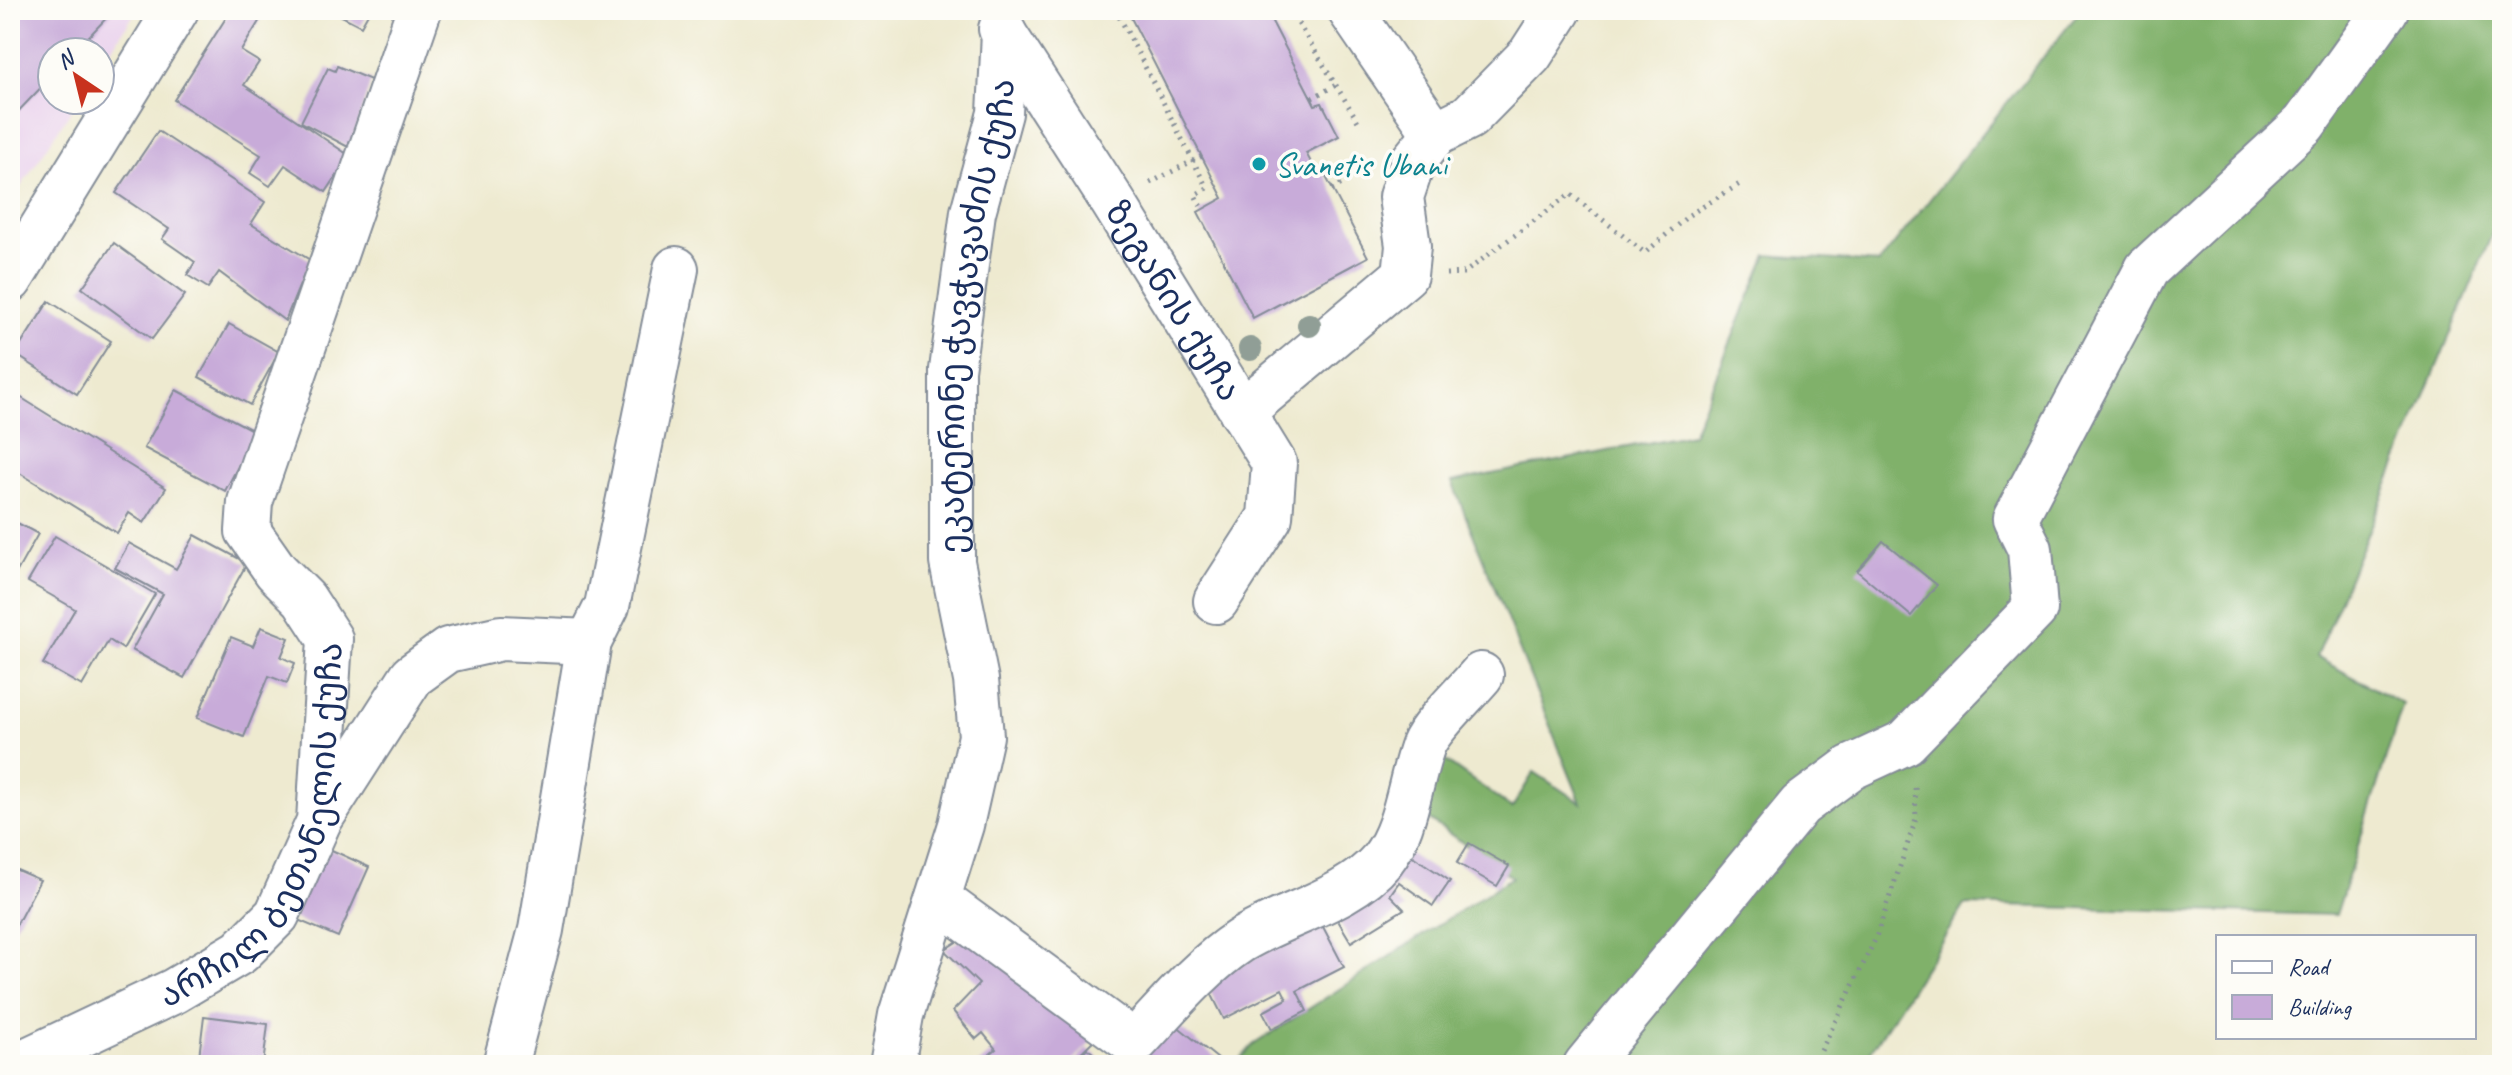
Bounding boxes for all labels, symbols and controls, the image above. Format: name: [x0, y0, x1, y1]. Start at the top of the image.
north arrow: [36, 36, 116, 116]
text: N: [51, 43, 81, 76]
street label: ეკატერინე ჭავჭავაძის ქუჩა: [931, 78, 1023, 554]
place label: Svanetis Ubani: [1275, 143, 1451, 186]
marker: Svanetis Ubani: [1250, 155, 1268, 173]
street label: ზეგანის ქუჩა: [1096, 193, 1252, 409]
street label: არჩილ ბეთანელის ქუჩა: [152, 641, 351, 1016]
legend: [2216, 935, 2476, 1039]
text: Road: [2288, 952, 2332, 982]
text: Building: [2288, 992, 2353, 1022]

